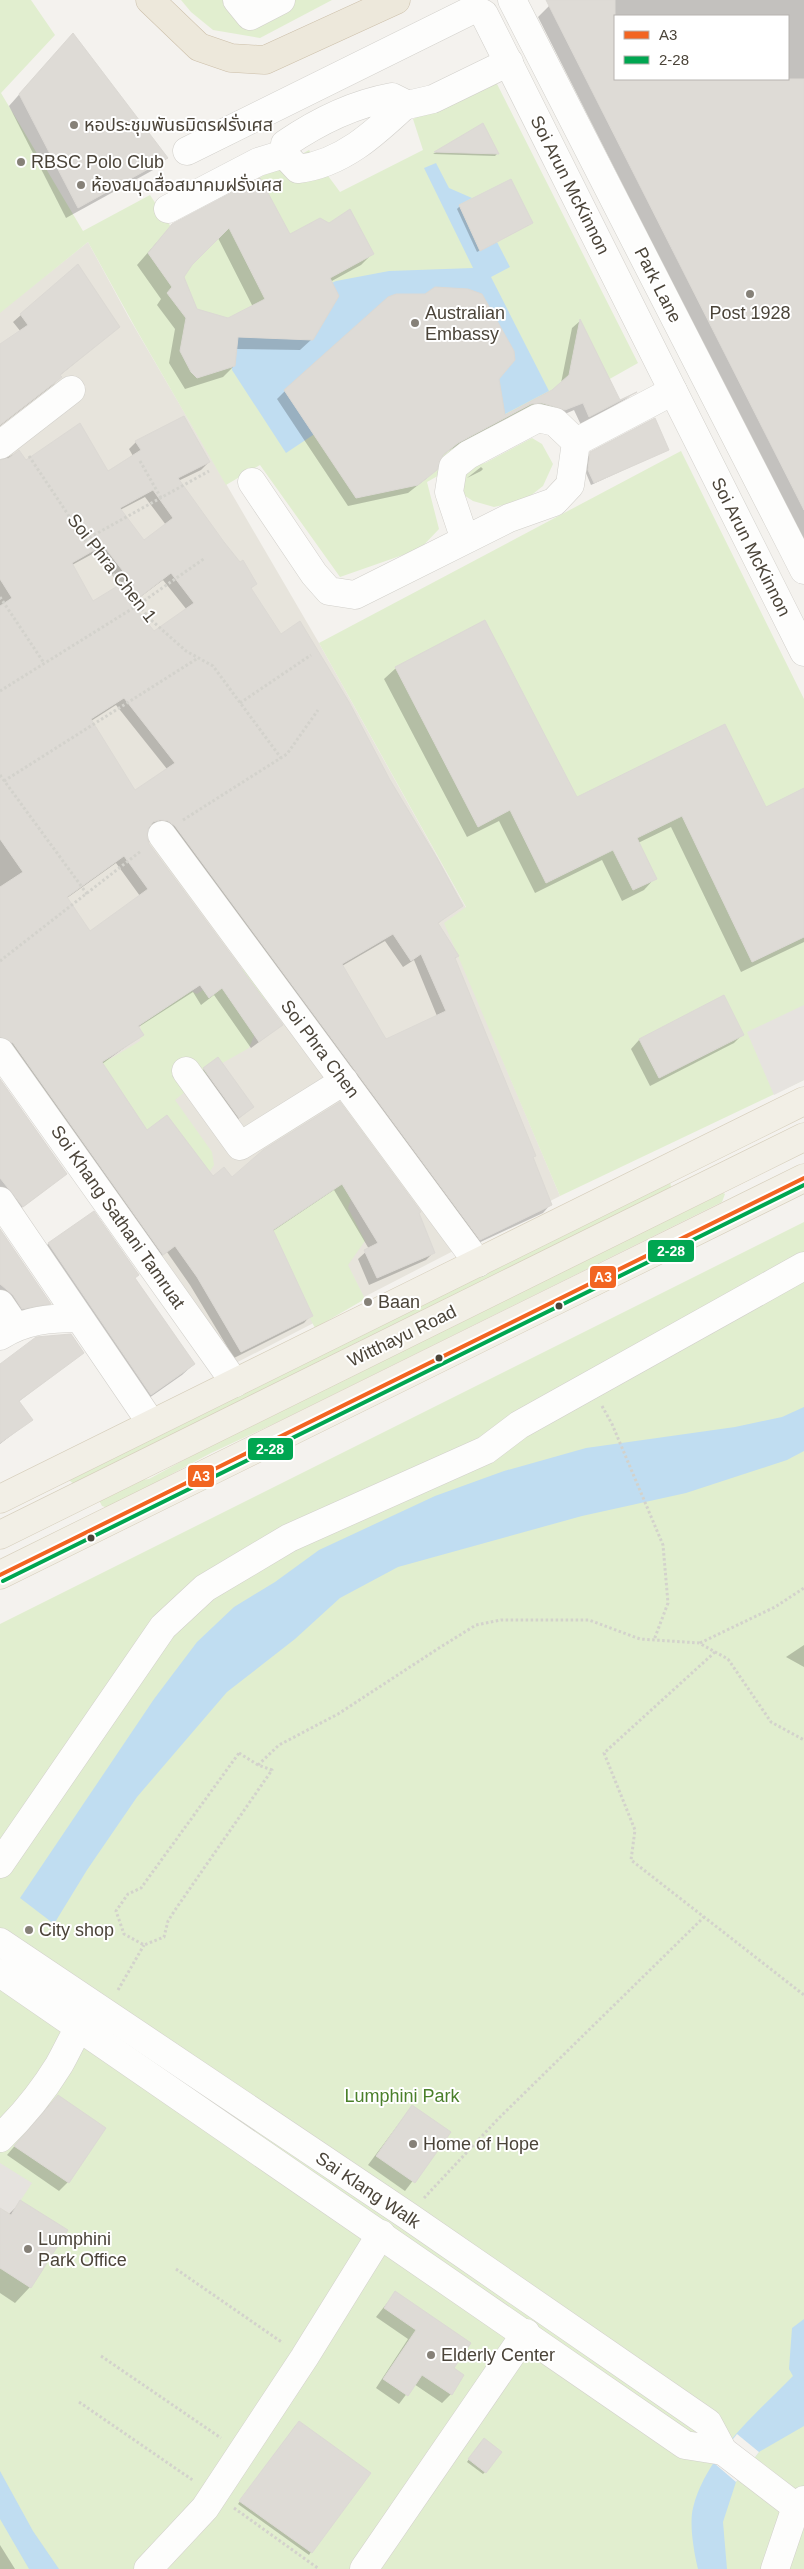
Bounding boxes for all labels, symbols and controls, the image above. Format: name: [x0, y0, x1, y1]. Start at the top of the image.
legend: [614, 15, 789, 80]
text: A3: [659, 26, 677, 43]
text: 2-28: [659, 51, 689, 68]
street label: Soi Arun McKinnon: [526, 112, 614, 258]
place label: หอประชุมพันธมิตรฝรั่งเศส: [84, 113, 273, 136]
marker: หอประชุมพันธมิตรฝรั่งเศส: [68, 119, 80, 131]
place label: RBSC Polo Club: [31, 152, 164, 172]
marker: RBSC Polo Club: [15, 156, 27, 168]
place label: ห้องสมุดสื่อสมาคมฝรั่งเศส: [91, 172, 282, 196]
marker: ห้องสมุดสื่อสมาคมฝรั่งเศส: [75, 179, 87, 191]
street label: Park Lane: [630, 244, 686, 326]
marker: Post 1928: [744, 288, 756, 300]
place label: Australian Embassy: [425, 303, 505, 344]
place label: Post 1928: [709, 303, 791, 323]
marker: Australian Embassy: [409, 317, 421, 329]
street label: Soi Arun McKinnon: [707, 474, 795, 620]
street label: Soi Phra Chen 1: [63, 510, 161, 626]
street label: Soi Phra Chen: [277, 996, 363, 1102]
street label: Soi Khang Sathani Tamruat: [47, 1122, 189, 1312]
line badge: 2-28: [647, 1239, 695, 1263]
text: 2-28: [657, 1243, 685, 1259]
line badge: A3: [589, 1265, 617, 1289]
text: A3: [594, 1269, 612, 1285]
place label: Baan: [378, 1292, 420, 1312]
marker: Baan: [362, 1296, 374, 1308]
street label: Witthayu Road: [345, 1301, 459, 1371]
unlabelled marker: [554, 1301, 564, 1311]
unlabelled marker: [434, 1353, 444, 1363]
line badge: 2-28: [247, 1437, 294, 1461]
text: 2-28: [256, 1441, 284, 1457]
line badge: A3: [187, 1464, 215, 1488]
text: A3: [192, 1468, 210, 1484]
unlabelled marker: [86, 1533, 96, 1543]
place label: City shop: [39, 1920, 114, 1940]
marker: City shop: [23, 1924, 35, 1936]
park label: Lumphini Park: [344, 2086, 461, 2106]
place label: Home of Hope: [423, 2134, 539, 2154]
marker: Home of Hope: [407, 2138, 419, 2150]
street label: Sai Klang Walk: [312, 2148, 425, 2233]
place label: Lumphini Park Office: [38, 2229, 127, 2270]
marker: Lumphini Park Office: [22, 2243, 34, 2255]
place label: Elderly Center: [441, 2345, 555, 2365]
marker: Elderly Center: [425, 2349, 437, 2361]

